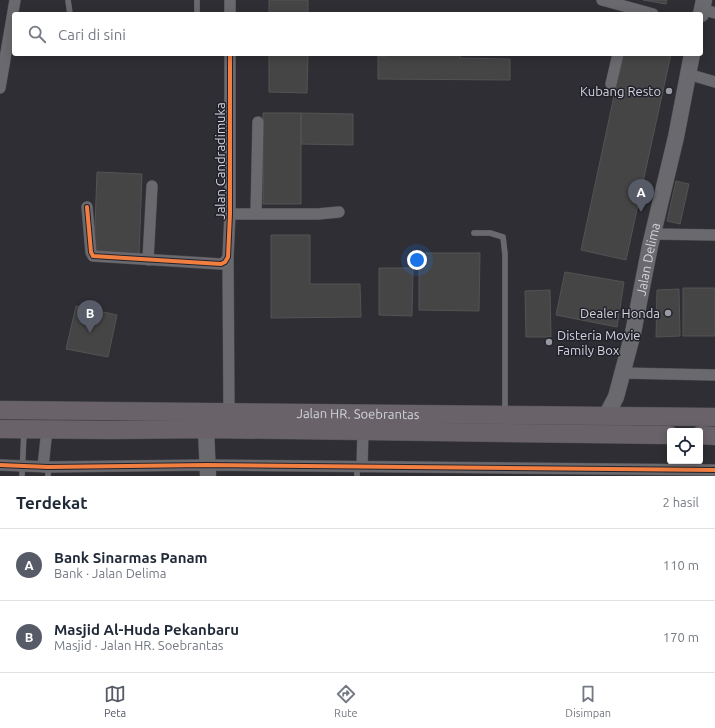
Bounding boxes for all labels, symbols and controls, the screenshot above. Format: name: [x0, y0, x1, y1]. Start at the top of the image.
search box: [12, 12, 703, 56]
icon: search: [26, 23, 48, 45]
text: Cari di sini: [58, 26, 126, 43]
place label: Kubang Resto: [580, 84, 661, 98]
marker: Kubang Resto: [664, 86, 674, 96]
street label: Jalan Candradimuka: [213, 102, 227, 220]
pin: A: [628, 179, 654, 212]
street label: Jalan Delima: [633, 221, 662, 297]
your location: [407, 250, 427, 270]
pin: B: [77, 300, 103, 333]
place label: Dealer Honda: [580, 306, 660, 320]
marker: Dealer Honda: [663, 308, 673, 318]
place label: Disteria Movie Family Box: [557, 328, 641, 357]
marker: Disteria Movie Family Box: [544, 337, 554, 347]
street label: Jalan HR. Soebrantas: [296, 406, 420, 421]
map controls: [667, 428, 703, 464]
button: locate: [667, 428, 703, 464]
text: Terdekat: [16, 493, 88, 512]
text: 2 hasil: [662, 495, 699, 509]
text: Bank Sinarmas Panam: [54, 549, 208, 566]
text: A: [24, 558, 34, 572]
text: 110 m: [663, 558, 699, 572]
text: Bank · Jalan Delima: [54, 566, 167, 580]
text: Masjid Al-Huda Pekanbaru: [54, 621, 239, 638]
text: B: [25, 630, 33, 644]
text: 170 m: [663, 630, 699, 644]
text: Masjid · Jalan HR. Soebrantas: [54, 638, 223, 652]
tab: Peta: [104, 683, 126, 719]
tab: Rute: [334, 683, 358, 719]
tab: Disimpan: [565, 683, 611, 719]

